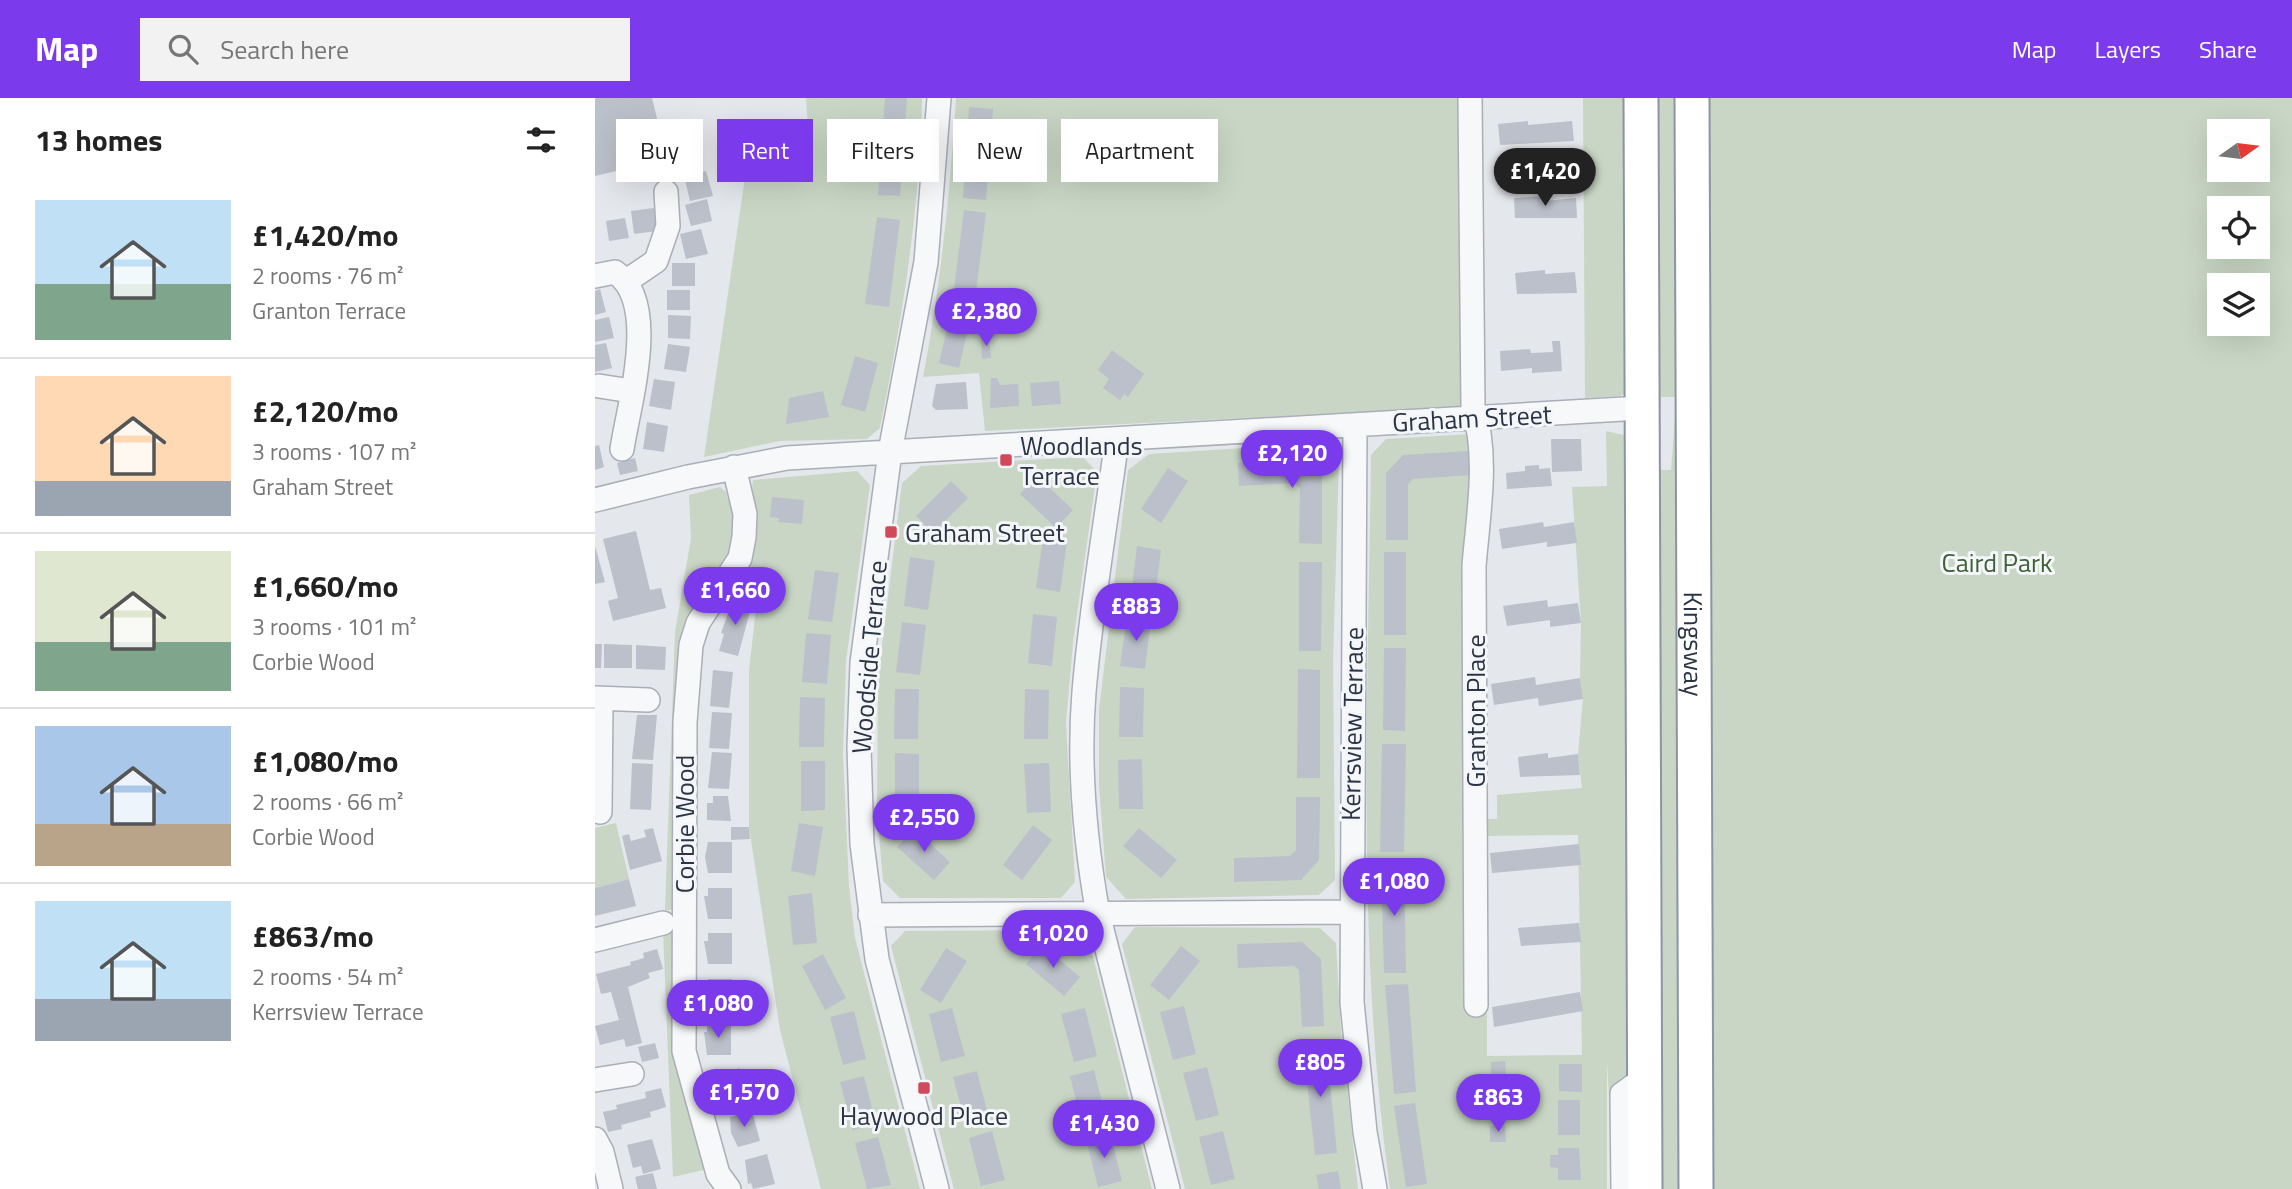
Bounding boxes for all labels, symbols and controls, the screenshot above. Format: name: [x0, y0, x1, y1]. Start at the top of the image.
search box: [140, 18, 630, 81]
text: Map: [35, 24, 98, 74]
icon: search: [164, 30, 202, 68]
text: Search here: [220, 30, 349, 69]
text: Map: [2012, 31, 2057, 67]
text: Layers: [2095, 31, 2161, 67]
text: Share: [2199, 31, 2257, 67]
text: 13 homes: [35, 117, 162, 163]
chip: Buy: [616, 119, 703, 182]
chip: Rent: [717, 119, 813, 182]
chip: Filters: [827, 119, 939, 182]
chip: New: [953, 119, 1047, 182]
chip: Apartment: [1061, 119, 1218, 182]
north arrow: [2207, 119, 2270, 182]
map controls: [2207, 119, 2270, 336]
icon: filters: [522, 121, 560, 159]
pin: £1,420: [1488, 148, 1602, 208]
text: £1,420: [1510, 153, 1580, 188]
button: locate: [2207, 196, 2270, 259]
text: £1,420/mo: [252, 212, 398, 258]
icon: home: [91, 228, 175, 312]
text: 2 rooms · 76 m²: [252, 258, 403, 293]
button: layers: [2207, 273, 2270, 336]
pin: £2,380: [929, 288, 1043, 348]
text: Granton Terrace: [252, 293, 406, 328]
text: £2,380: [951, 293, 1021, 328]
text: £2,120/mo: [252, 388, 398, 434]
street label: Graham Street: [1391, 394, 1553, 442]
icon: home: [91, 404, 175, 488]
place label: Woodlands Terrace: [1020, 426, 1143, 495]
pin: £2,120: [1235, 430, 1349, 490]
text: 3 rooms · 107 m²: [252, 434, 416, 469]
text: £2,120: [1257, 435, 1327, 470]
marker: Woodlands Terrace: [998, 452, 1014, 468]
text: Graham Street: [252, 469, 393, 504]
place label: Graham Street: [905, 513, 1065, 552]
marker: Graham Street: [883, 524, 899, 540]
park label: Caird Park: [1942, 543, 2052, 582]
street label: Woodside Terrace: [841, 559, 897, 755]
text: £1,660/mo: [252, 563, 398, 609]
pin: £1,660: [678, 568, 792, 627]
text: £1,660: [700, 572, 770, 607]
icon: home: [91, 579, 175, 663]
pin: £883: [1095, 584, 1177, 643]
text: £883: [1110, 588, 1162, 623]
street label: Kingsway: [1674, 591, 1714, 697]
text: 3 rooms · 101 m²: [252, 609, 416, 644]
street label: Kerrsview Terrace: [1331, 627, 1373, 821]
street label: Granton Place: [1456, 634, 1495, 788]
text: Corbie Wood: [252, 644, 375, 679]
text: £1,080/mo: [252, 738, 398, 784]
icon: home: [91, 754, 175, 838]
street label: Corbie Wood: [665, 755, 704, 893]
text: 2 rooms · 66 m²: [252, 784, 403, 819]
pin: £2,550: [867, 794, 981, 854]
text: £2,550: [889, 799, 959, 834]
text: Corbie Wood: [252, 819, 375, 854]
pin: £1,080: [1337, 858, 1451, 918]
text: £1,080: [1359, 863, 1429, 898]
pin: £1,020: [996, 910, 1110, 970]
text: £863/mo: [252, 913, 374, 959]
text: £1,020: [1018, 915, 1088, 950]
icon: home: [91, 929, 175, 1013]
text: 2 rooms · 54 m²: [252, 959, 403, 994]
pin: £1,080: [661, 981, 775, 1040]
text: £1,080: [683, 985, 753, 1020]
text: Kerrsview Terrace: [252, 994, 424, 1029]
pin: £805: [1279, 1040, 1361, 1099]
text: £805: [1294, 1044, 1346, 1079]
pin: £1,570: [687, 1070, 801, 1129]
text: £1,570: [709, 1074, 779, 1109]
pin: £863: [1457, 1074, 1539, 1134]
text: £863: [1472, 1079, 1524, 1114]
marker: Haywood Place: [916, 1080, 932, 1096]
place label: Haywood Place: [840, 1096, 1008, 1135]
pin: £1,430: [1047, 1100, 1161, 1160]
text: £1,430: [1069, 1105, 1139, 1140]

